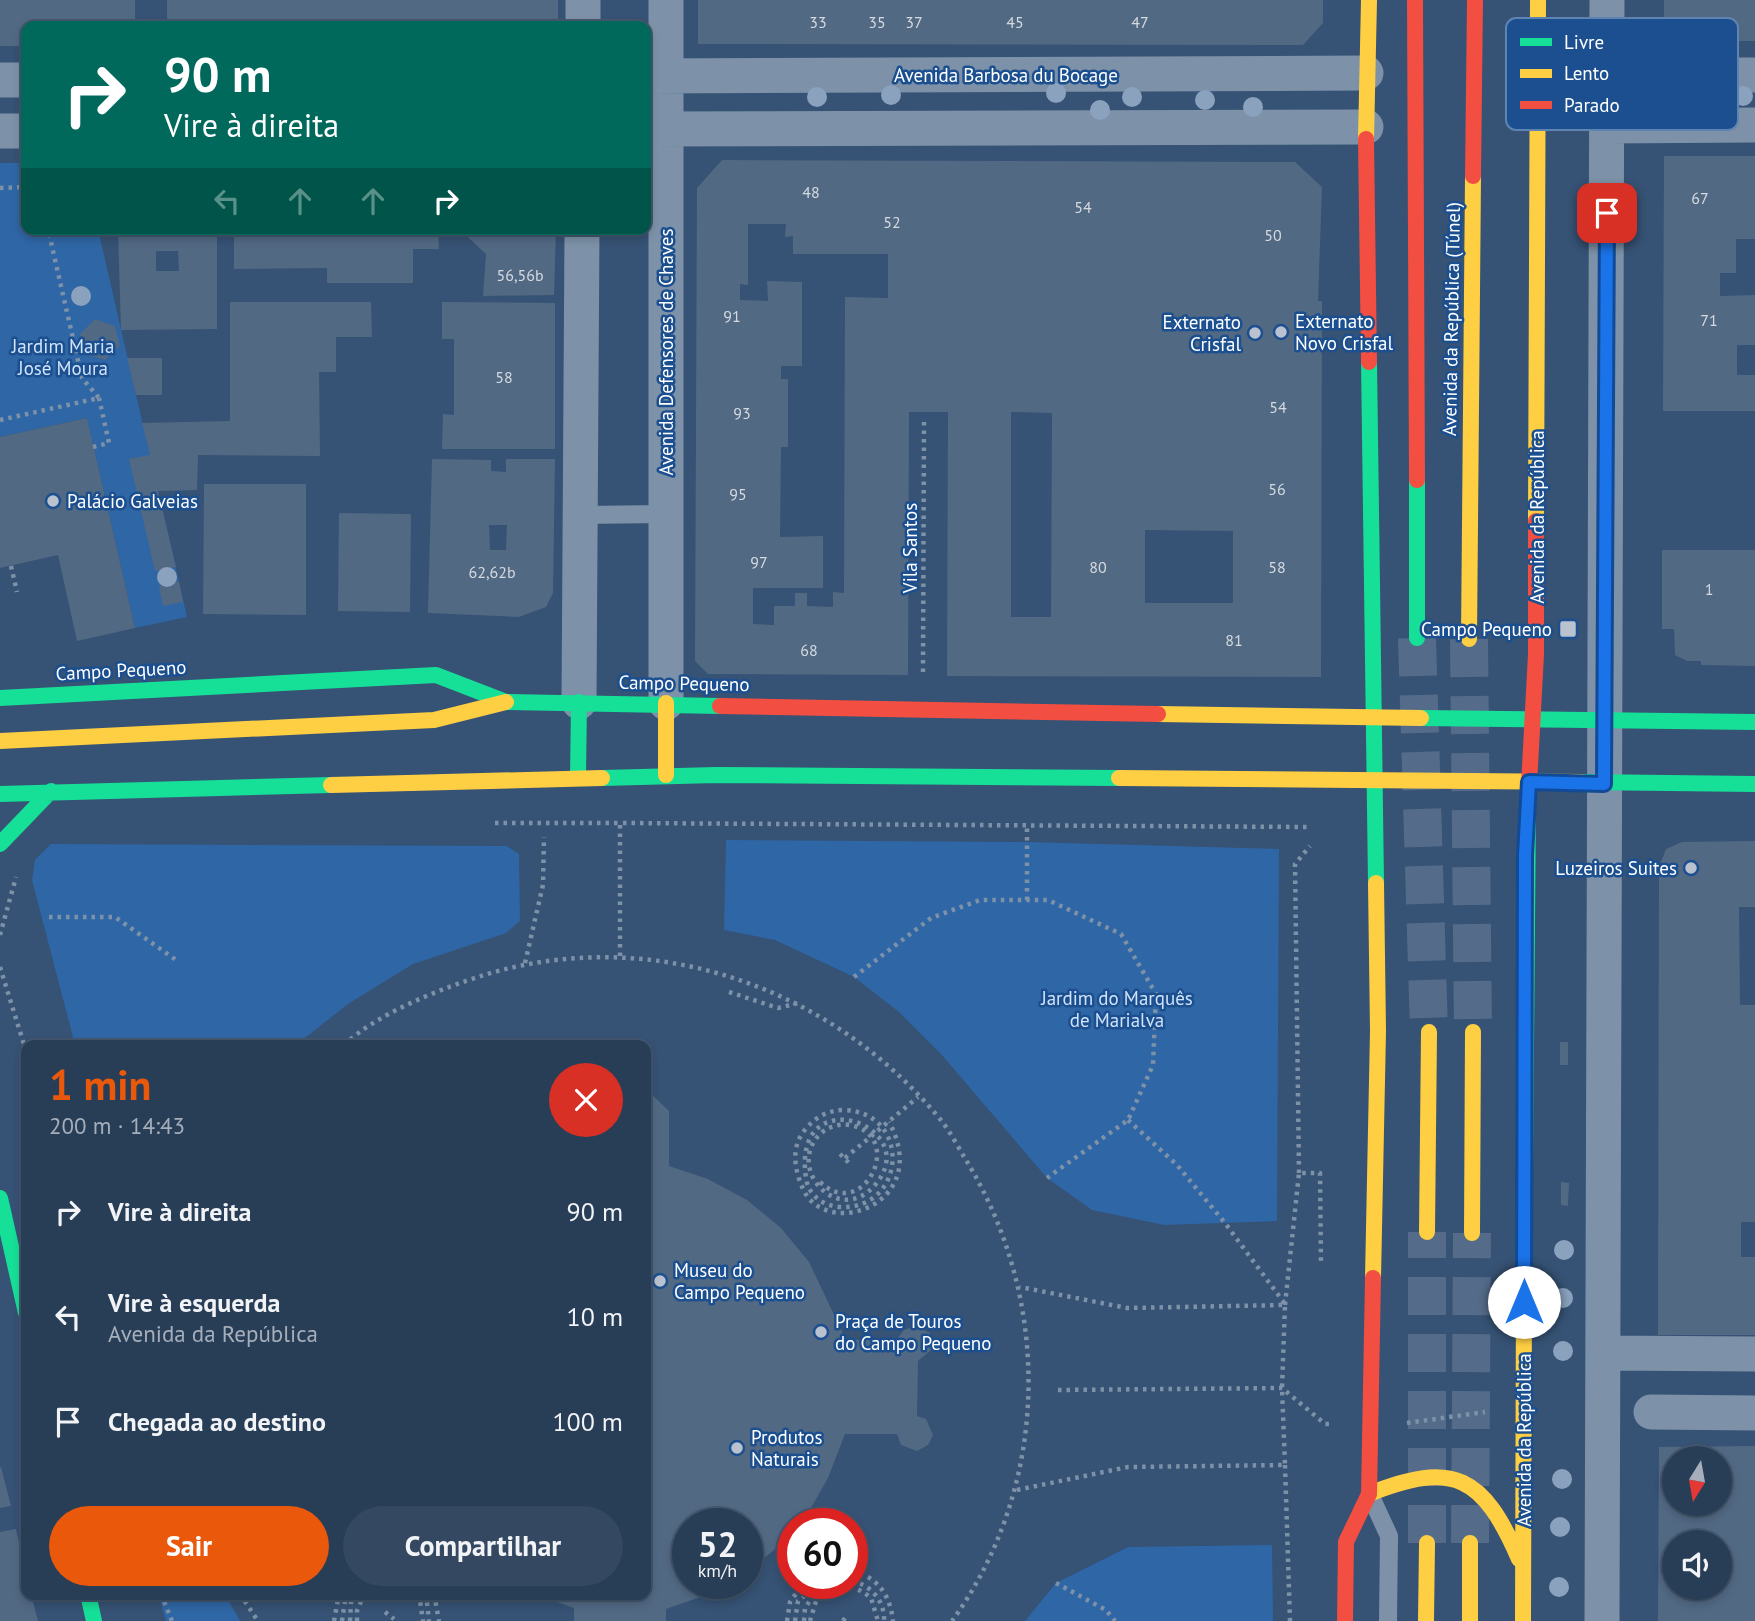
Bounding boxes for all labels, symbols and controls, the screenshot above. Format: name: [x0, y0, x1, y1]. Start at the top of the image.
house number: 33: [809, 12, 827, 32]
house number: 35: [868, 12, 886, 32]
house number: 37: [905, 12, 923, 32]
house number: 45: [1006, 12, 1024, 32]
house number: 47: [1131, 12, 1149, 32]
legend: [1506, 18, 1738, 130]
text: Livre: [1564, 30, 1604, 54]
text: 90 m: [164, 42, 271, 106]
icon: right: [49, 49, 140, 140]
text: Lento: [1564, 61, 1609, 85]
street label: Avenida Barbosa du Bocage: [894, 63, 1118, 87]
text: Parado: [1564, 93, 1620, 117]
text: Vire à direita: [164, 104, 339, 146]
icon: left: [208, 182, 246, 220]
icon: ahead: [281, 182, 319, 220]
icon: ahead: [354, 182, 392, 220]
icon: right: [427, 182, 465, 220]
house number: 48: [802, 182, 820, 202]
pin: [1577, 183, 1637, 243]
house number: 67: [1691, 188, 1709, 208]
icon: arrive: [1588, 194, 1626, 232]
house number: 54: [1074, 197, 1092, 217]
street label: Avenida da República (Túnel): [1437, 202, 1465, 436]
house number: 52: [883, 212, 901, 232]
house number: 50: [1264, 225, 1282, 245]
street label: Avenida Defensores de Chaves: [654, 229, 678, 475]
house number: 56,56b: [496, 265, 544, 285]
house number: 91: [723, 306, 741, 326]
place label: Externato Novo Crisfal: [1295, 309, 1394, 355]
place label: Externato Crisfal: [1162, 310, 1241, 356]
house number: 71: [1700, 310, 1718, 330]
marker: Externato Novo Crisfal: [1273, 324, 1289, 340]
marker: Externato Crisfal: [1247, 325, 1263, 341]
park label: Jardim Maria José Moura: [11, 334, 114, 380]
house number: 58: [495, 367, 513, 387]
house number: 54: [1269, 397, 1287, 417]
house number: 93: [733, 403, 751, 423]
street label: Avenida da República: [1525, 430, 1549, 604]
house number: 56: [1268, 479, 1286, 499]
house number: 95: [729, 484, 747, 504]
place label: Palácio Galveias: [67, 489, 198, 513]
marker: Palácio Galveias: [45, 493, 61, 509]
street label: Vila Santos: [898, 503, 922, 594]
house number: 97: [750, 552, 768, 572]
house number: 80: [1089, 557, 1107, 577]
house number: 58: [1268, 557, 1286, 577]
house number: 62,62b: [468, 562, 516, 582]
house number: 1: [1705, 579, 1713, 599]
place label: Campo Pequeno: [1421, 617, 1552, 641]
marker: Campo Pequeno: [1558, 619, 1578, 639]
house number: 81: [1225, 630, 1243, 650]
house number: 68: [800, 640, 818, 660]
street label: Campo Pequeno: [55, 655, 187, 685]
street label: Campo Pequeno: [618, 670, 750, 696]
place label: Luzeiros Suites: [1555, 856, 1677, 880]
marker: Luzeiros Suites: [1683, 860, 1699, 876]
park label: Jardim do Marquês de Marialva: [1040, 986, 1193, 1032]
text: 1 min: [49, 1057, 151, 1112]
button: close: [549, 1063, 623, 1137]
text: 200 m · 14:43: [49, 1111, 185, 1140]
icon: right: [49, 1193, 87, 1231]
text: Vire à direita: [108, 1195, 251, 1228]
text: 90 m: [567, 1195, 623, 1228]
place label: Museu do Campo Pequeno: [674, 1258, 805, 1304]
position arrow: [1487, 1265, 1561, 1339]
marker: Museu do Campo Pequeno: [652, 1273, 668, 1289]
text: Vire à esquerda: [108, 1286, 280, 1319]
icon: left: [49, 1298, 87, 1336]
text: 10 m: [567, 1300, 623, 1333]
place label: Praça de Touros do Campo Pequeno: [835, 1309, 991, 1355]
text: Avenida da República: [108, 1319, 318, 1348]
marker: Praça de Touros do Campo Pequeno: [813, 1324, 829, 1340]
street label: Avenida da República: [1512, 1353, 1536, 1527]
icon: arrive: [49, 1403, 87, 1441]
text: Chegada ao destino: [108, 1405, 326, 1438]
text: 100 m: [552, 1405, 623, 1438]
place label: Produtos Naturais: [751, 1425, 822, 1471]
marker: Produtos Naturais: [729, 1440, 745, 1456]
north arrow: [1662, 1446, 1732, 1516]
map controls: [1662, 1446, 1732, 1600]
button: Sair: [49, 1506, 329, 1586]
button: Compartilhar: [343, 1506, 623, 1586]
speed limit sign: 60: [777, 1508, 868, 1599]
text: 52: [698, 1521, 737, 1567]
button: sound: [1662, 1530, 1732, 1600]
text: km/h: [698, 1559, 737, 1582]

